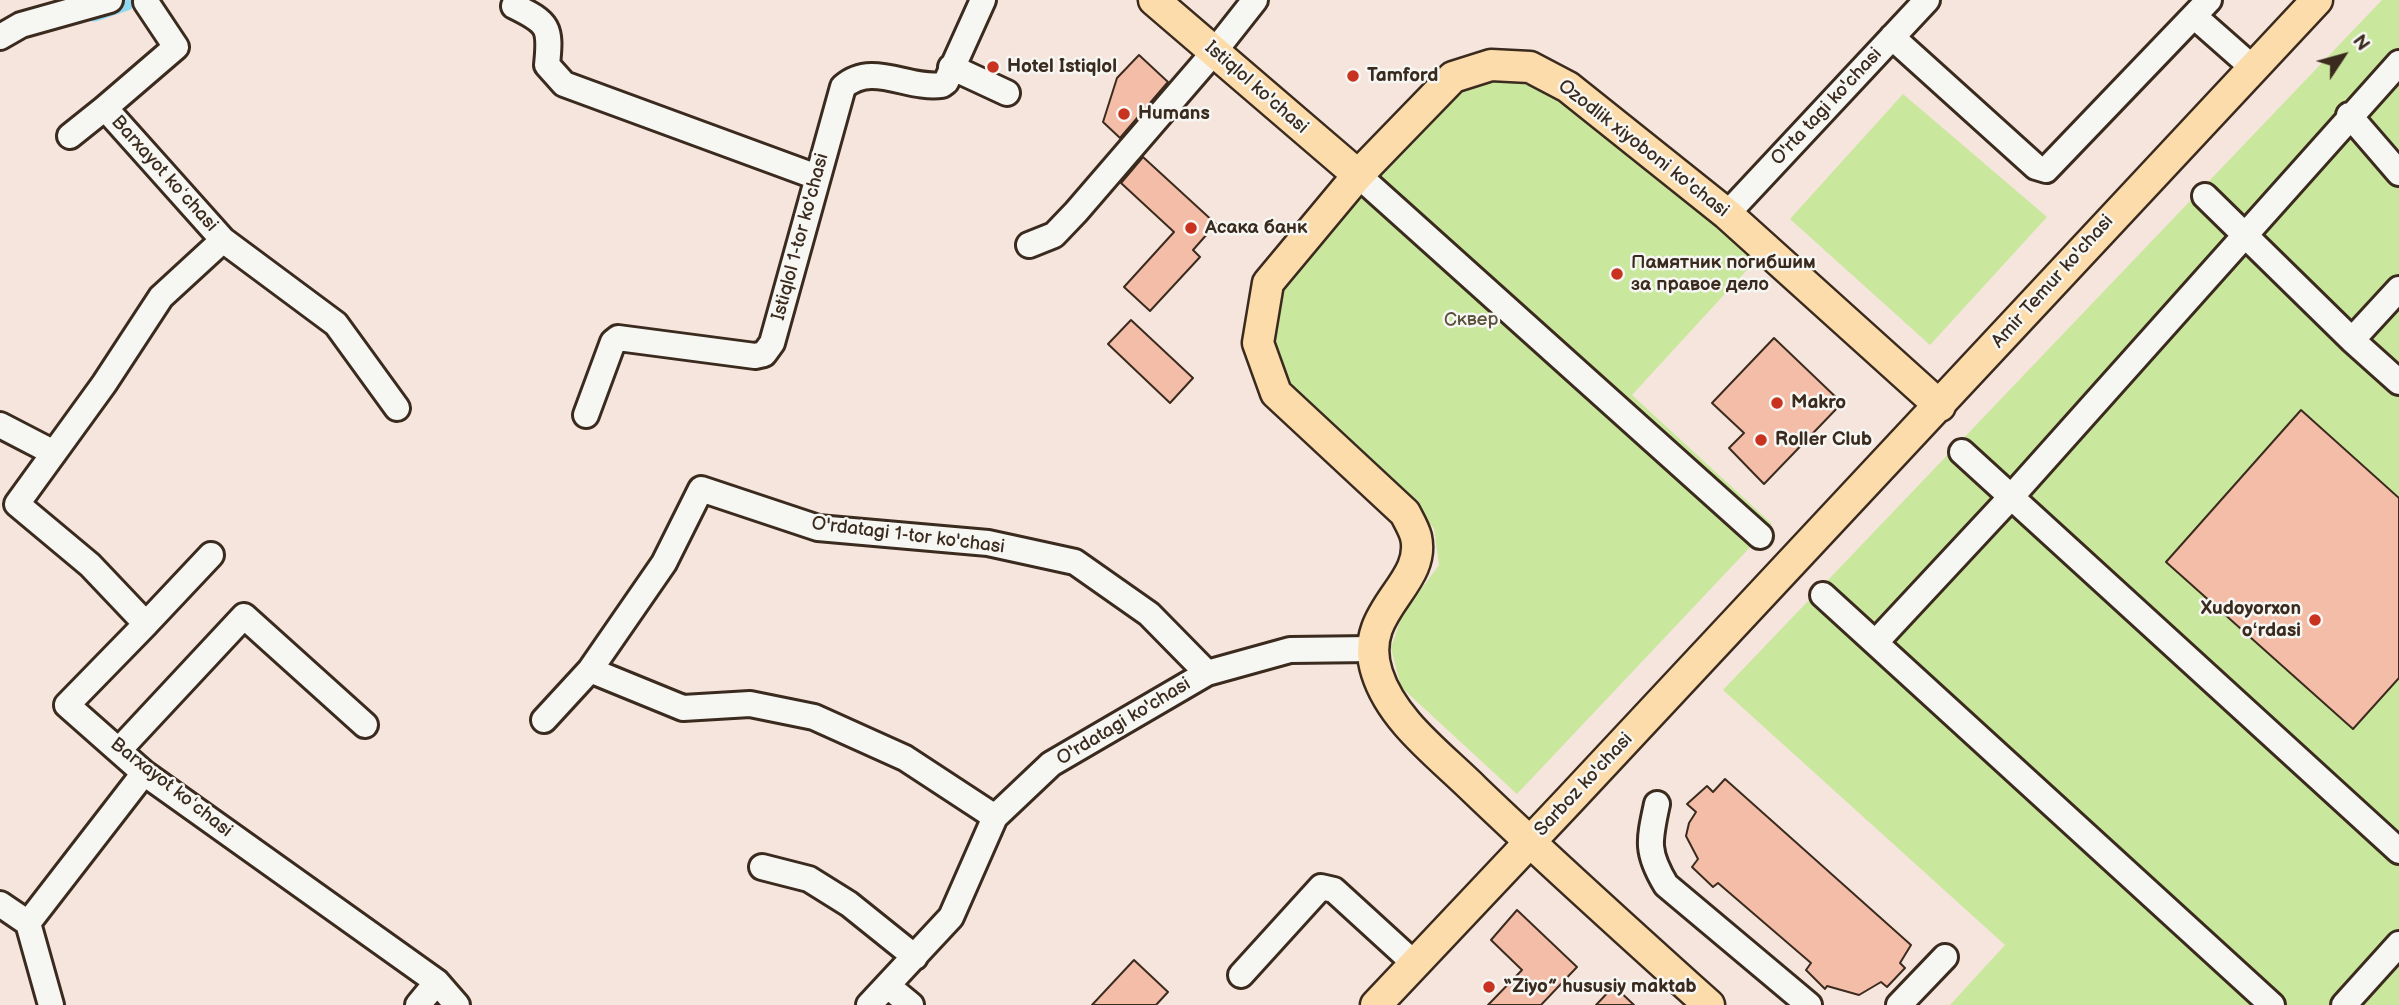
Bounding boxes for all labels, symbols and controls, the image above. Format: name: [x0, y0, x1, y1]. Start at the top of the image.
north arrow: [2308, 21, 2378, 91]
text: N: [2347, 31, 2374, 56]
street label: Istiqlol ko'chasi: [1200, 37, 1312, 139]
street label: O'rta tagi ko'chasi: [1767, 44, 1887, 170]
place label: Hotel Istiqlol: [1007, 56, 1117, 78]
marker: Hotel Istiqlol: [985, 59, 1001, 75]
place label: Tamford: [1367, 65, 1438, 87]
marker: Tamford: [1345, 68, 1361, 84]
street label: Ozodlik xiyoboni ko'chasi: [1553, 75, 1733, 223]
place label: Humans: [1138, 103, 1210, 125]
marker: Humans: [1116, 106, 1132, 122]
street label: Barxayot koʻchasi: [106, 111, 222, 237]
street label: Istiqlol 1-tor ko'chasi: [768, 151, 834, 323]
street label: Amir Temur ko'chasi: [1987, 211, 2119, 353]
place label: Асака банк: [1205, 217, 1307, 239]
marker: Асака банк: [1183, 220, 1199, 236]
place label: Памятник погибшим за правое дело: [1631, 252, 1816, 296]
marker: Памятник погибшим за правое дело: [1609, 266, 1625, 282]
park label: Сквер: [1444, 309, 1498, 331]
place label: Makro: [1791, 392, 1846, 414]
marker: Makro: [1769, 395, 1785, 411]
place label: Roller Club: [1775, 429, 1872, 451]
marker: Roller Club: [1753, 432, 1769, 448]
street label: O'rdatagi 1-tor ko'chasi: [810, 513, 1006, 559]
place label: Xudoyorxon oʻrdasi: [2201, 598, 2301, 642]
marker: Xudoyorxon oʻrdasi: [2307, 612, 2323, 628]
street label: O'rdatagi ko'chasi: [1053, 673, 1195, 771]
street label: Sarboz ko'chasi: [1530, 728, 1638, 842]
street label: Barxayot koʻchasi: [105, 733, 237, 843]
place label: “Ziyo” hususiy maktab: [1503, 976, 1697, 998]
marker: “Ziyo” hususiy maktab: [1481, 979, 1497, 995]

